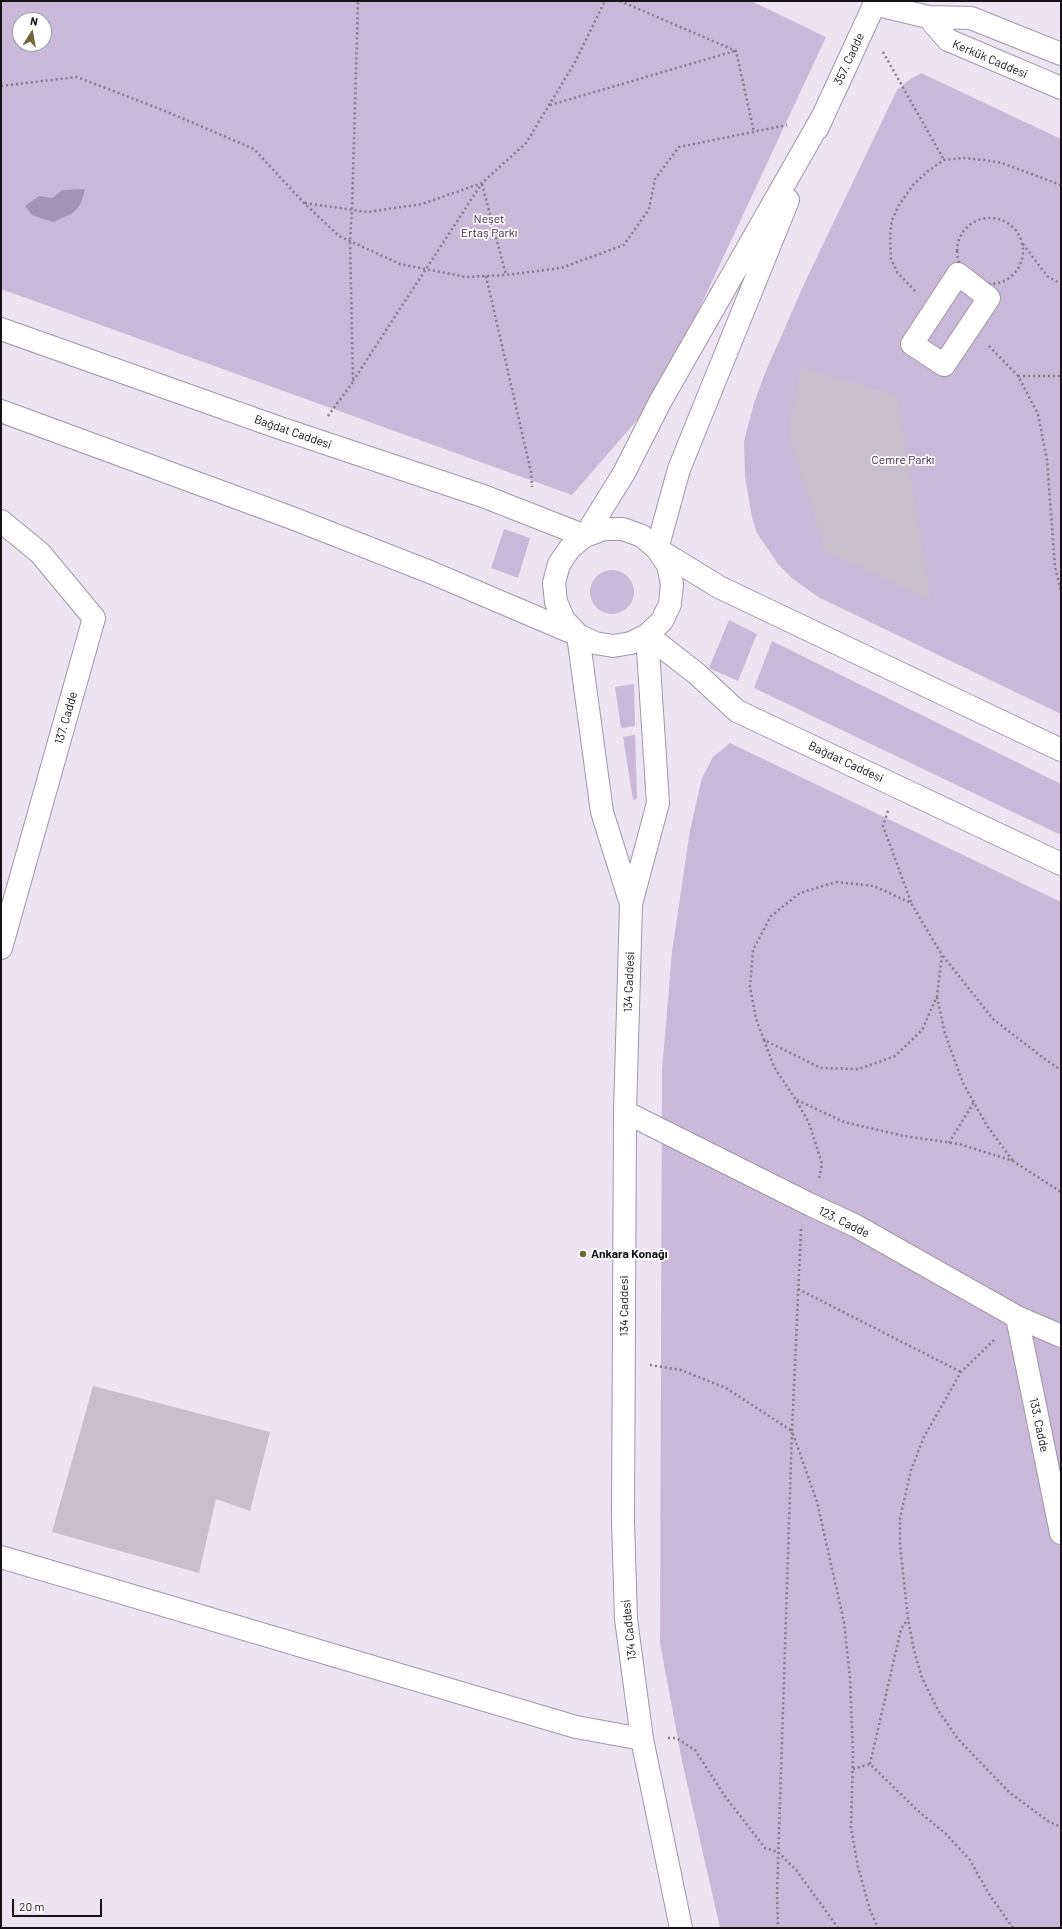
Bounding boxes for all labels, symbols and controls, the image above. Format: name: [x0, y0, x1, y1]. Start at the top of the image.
north arrow: [12, 12, 52, 52]
text: N: [29, 14, 39, 28]
street label: 357. Cadde: [831, 31, 867, 87]
street label: Kerkük Caddesi: [950, 37, 1030, 81]
park label: Neşet Ertaş Parkı: [461, 212, 517, 240]
street label: Bağdat Caddesi: [252, 412, 334, 452]
park label: Cemre Parkı: [872, 453, 934, 467]
street label: 137. Cadde: [52, 690, 80, 746]
street label: Bağdat Caddesi: [806, 738, 886, 786]
street label: 134 Caddesi: [621, 951, 637, 1013]
street label: 123. Cadde: [816, 1203, 872, 1241]
place label: Ankara Konağı: [591, 1247, 667, 1261]
marker: Ankara Konağı: [578, 1249, 588, 1259]
street label: 134 Caddesi: [617, 1276, 631, 1336]
street label: 133. Cadde: [1026, 1397, 1052, 1453]
street label: 134 Caddesi: [619, 1599, 639, 1661]
scale bar: [14, 1891, 104, 1917]
text: 20 m: [19, 1899, 45, 1913]

